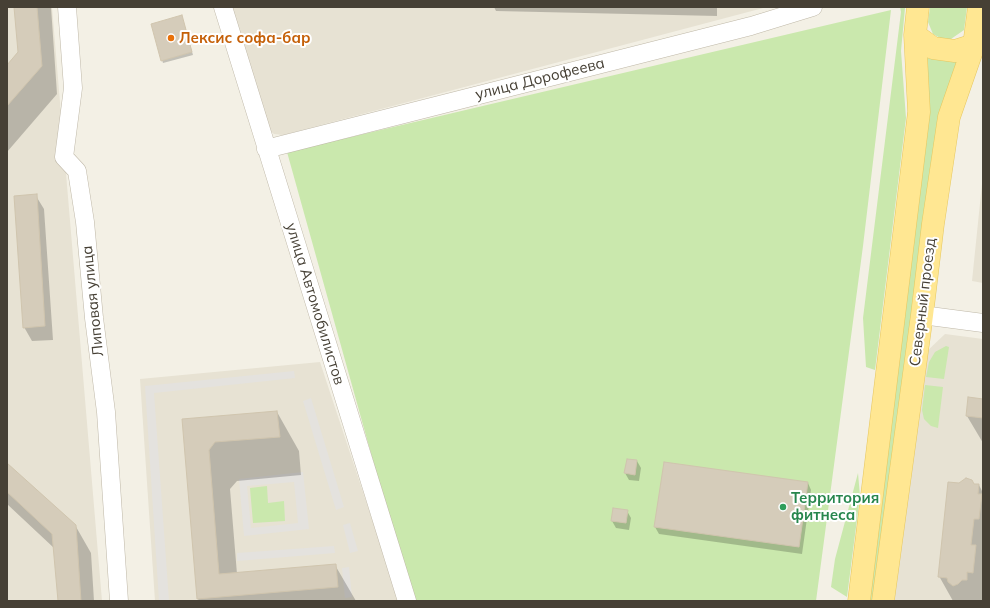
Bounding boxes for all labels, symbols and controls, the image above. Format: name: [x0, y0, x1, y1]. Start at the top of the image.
place label: Лексис софа-бар: [179, 29, 310, 47]
marker: Лексис софа-бар: [166, 33, 176, 43]
street label: улица Дорофеева: [473, 54, 607, 104]
street label: улица Автомобилистов: [282, 221, 348, 387]
street label: Северный проезд: [906, 237, 940, 367]
street label: Липовая улица: [78, 245, 108, 357]
place label: Территория фитнеса: [791, 489, 879, 524]
marker: Территория фитнеса: [778, 502, 788, 512]

